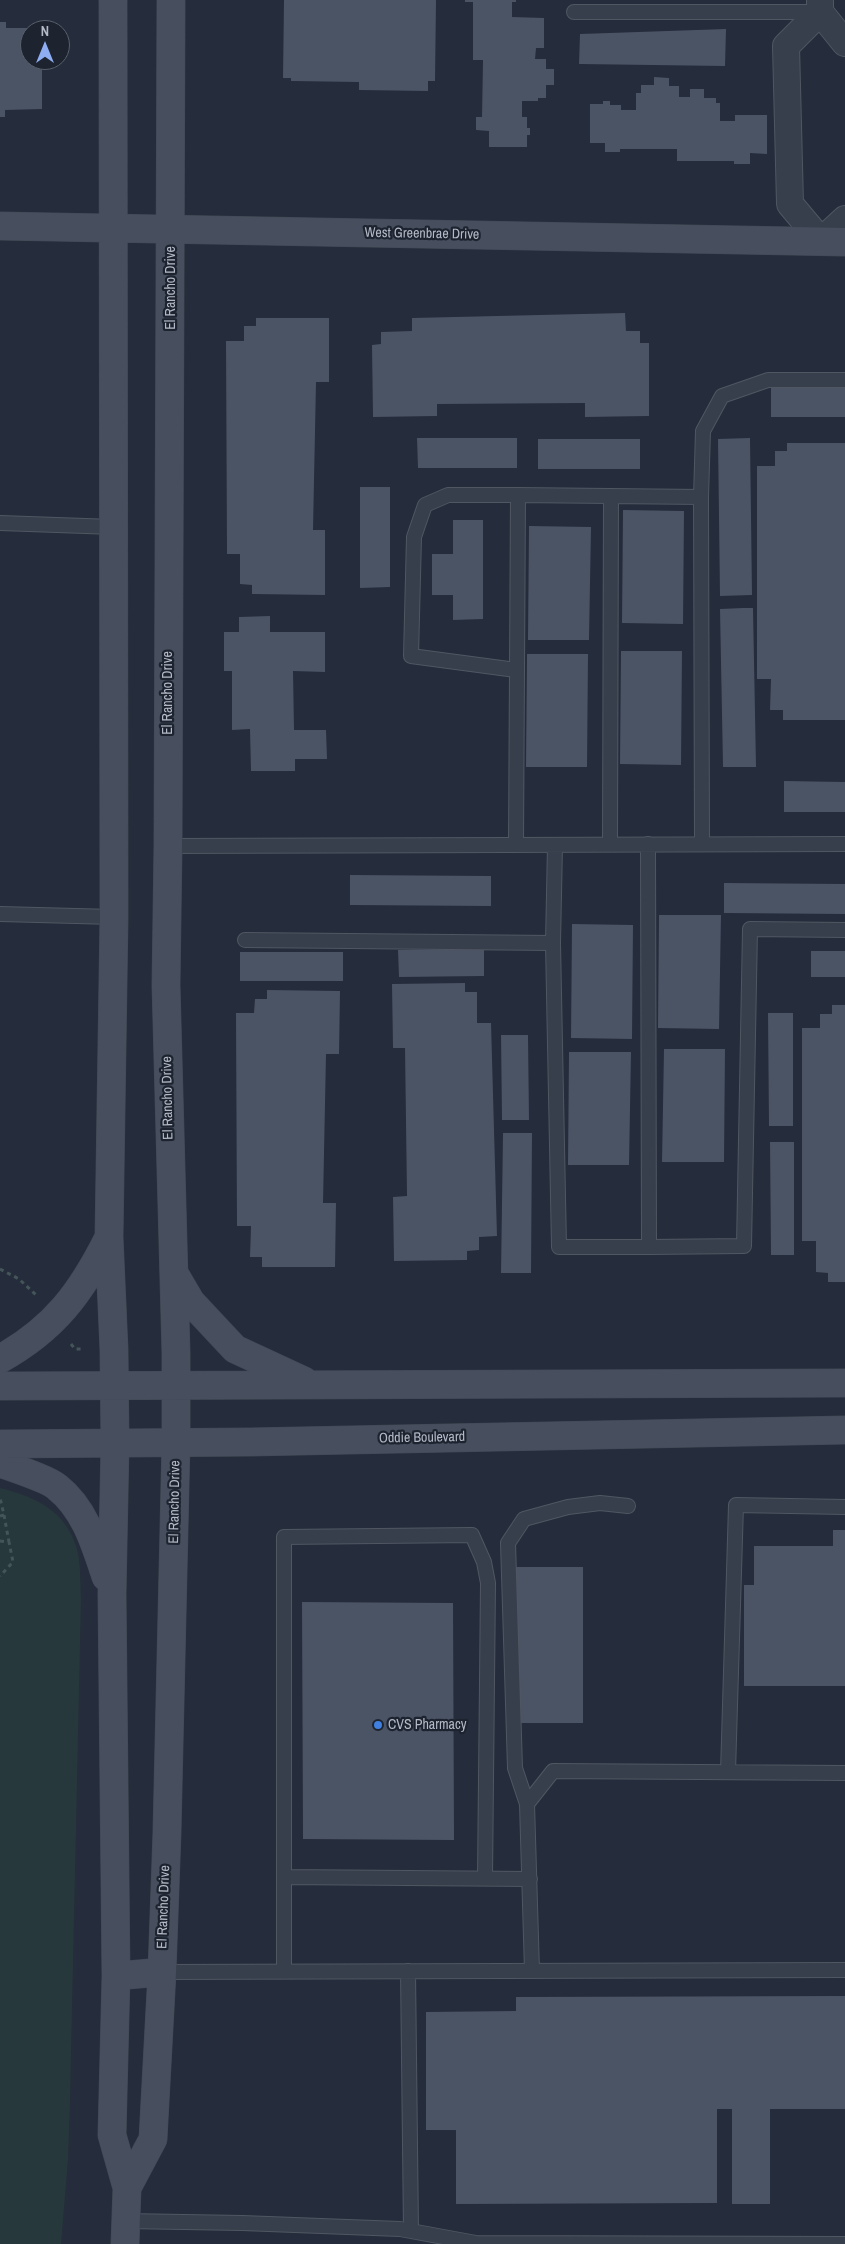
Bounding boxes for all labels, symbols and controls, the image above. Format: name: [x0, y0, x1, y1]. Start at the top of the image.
north arrow: [20, 20, 70, 70]
text: N: [41, 22, 49, 40]
street label: West Greenbrae Drive: [365, 225, 479, 243]
street label: El Rancho Drive: [163, 246, 179, 330]
street label: El Rancho Drive: [160, 651, 176, 735]
street label: El Rancho Drive: [159, 1056, 177, 1140]
street label: Oddie Boulevard: [379, 1429, 465, 1447]
street label: El Rancho Drive: [166, 1460, 184, 1544]
place label: CVS Pharmacy: [388, 1717, 466, 1733]
marker: CVS Pharmacy: [372, 1719, 384, 1731]
street label: El Rancho Drive: [154, 1865, 174, 1949]

